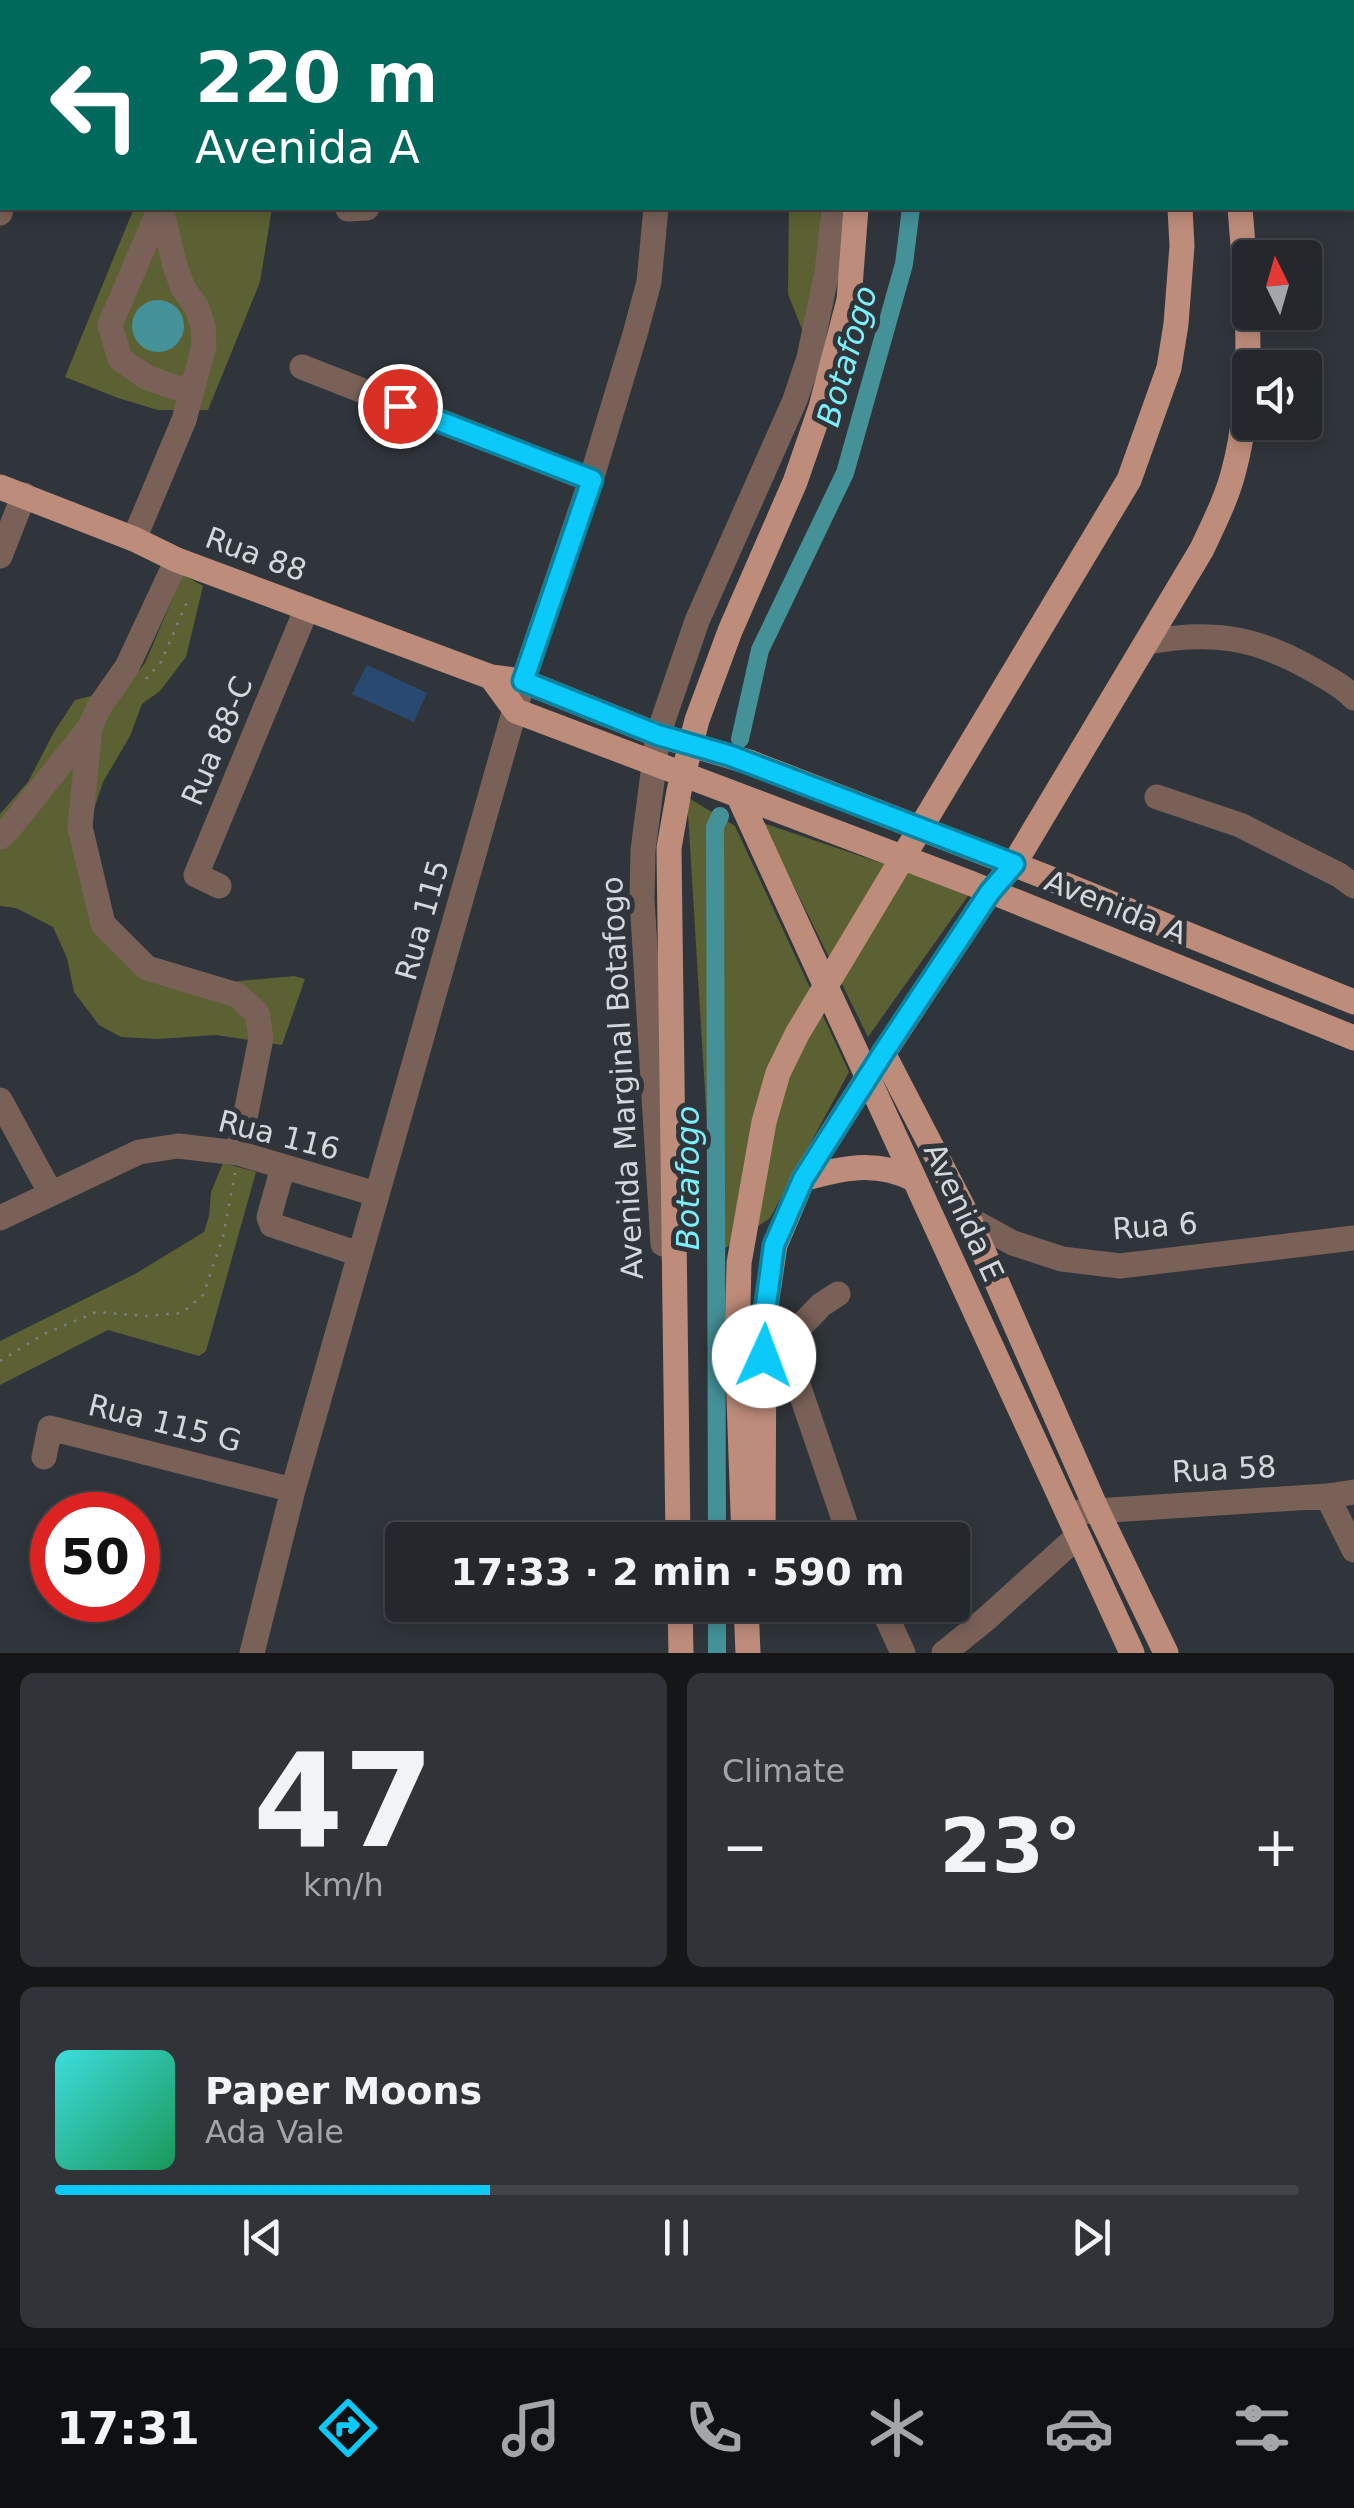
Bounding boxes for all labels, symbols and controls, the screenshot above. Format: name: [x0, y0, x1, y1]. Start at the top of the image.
text: 220 m: [195, 37, 438, 119]
icon: left: [30, 40, 160, 170]
text: Avenida A: [195, 121, 420, 174]
north arrow: [1232, 240, 1322, 330]
map controls: [1232, 240, 1322, 440]
water label: Botafogo: [809, 281, 885, 431]
button: sound: [1232, 350, 1322, 440]
pin: [358, 364, 443, 449]
icon: arrive: [373, 379, 428, 434]
street label: Rua 88: [201, 520, 311, 588]
street label: Rua 88-C: [174, 671, 260, 811]
street label: Rua 115: [388, 856, 456, 984]
street label: Avenida A: [1040, 863, 1192, 951]
street label: Avenida Marginal Botafogo: [594, 876, 650, 1280]
street label: Rua 116: [215, 1103, 343, 1167]
water label: Botafogo: [669, 1106, 707, 1250]
street label: Avenida E: [917, 1137, 1011, 1287]
street label: Rua 6: [1111, 1206, 1199, 1246]
position arrow: [712, 1304, 816, 1408]
street label: Rua 115 G: [85, 1387, 245, 1459]
street label: Rua 58: [1171, 1449, 1277, 1489]
speed limit sign: 50: [30, 1492, 160, 1622]
text: 17:33 · 2 min · 590 m: [450, 1550, 905, 1594]
text: 47: [253, 1725, 434, 1877]
text: Climate: [722, 1752, 845, 1790]
text: 23°: [940, 1802, 1081, 1890]
text: −: [722, 1815, 768, 1879]
text: +: [1253, 1815, 1299, 1879]
text: km/h: [303, 1866, 384, 1904]
text: Paper Moons: [205, 2069, 482, 2113]
text: Ada Vale: [205, 2113, 344, 2151]
icon: previous: [235, 2210, 290, 2265]
icon: pause: [649, 2210, 704, 2265]
icon: next: [1064, 2210, 1119, 2265]
icon: directions: [313, 2393, 383, 2463]
icon: music: [496, 2393, 566, 2463]
icon: phone: [679, 2393, 749, 2463]
icon: climate: [862, 2393, 932, 2463]
icon: car: [1044, 2393, 1114, 2463]
icon: filters: [1227, 2393, 1297, 2463]
text: 17:31: [56, 2402, 200, 2455]

